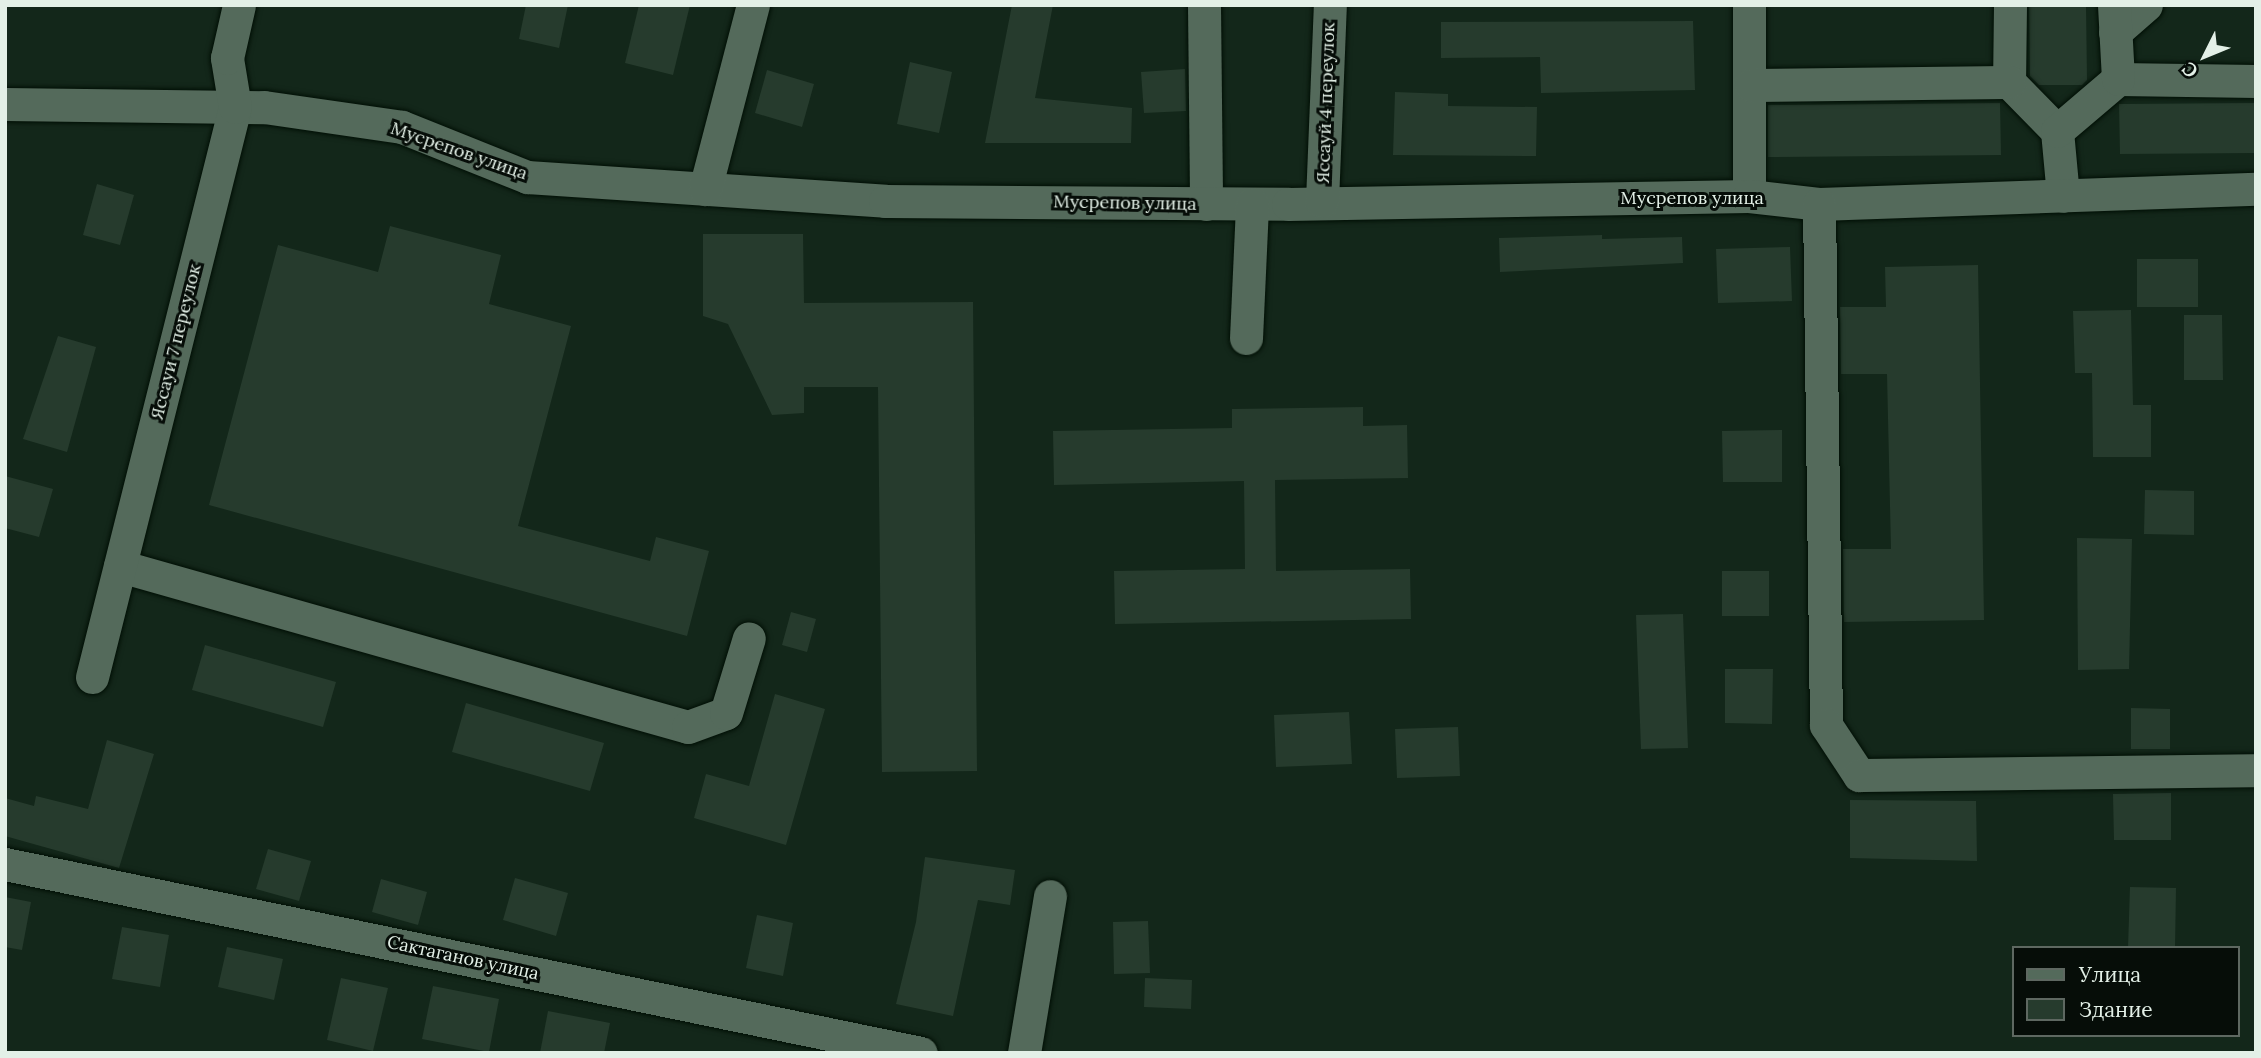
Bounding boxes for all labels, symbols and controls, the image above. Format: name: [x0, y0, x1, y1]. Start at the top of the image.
north arrow: [2170, 21, 2240, 91]
street label: Яссауй 4 переулок: [1312, 22, 1340, 184]
text: С: [2176, 57, 2203, 83]
street label: Мусрепов улица: [388, 117, 530, 185]
street label: Мусрепов улица: [1620, 187, 1764, 209]
street label: Мусрепов улица: [1053, 191, 1197, 215]
street label: Яссауи 7 переулок: [146, 262, 206, 422]
street label: Сактаганов улица: [385, 931, 541, 985]
legend: [2012, 946, 2240, 1037]
text: Улица: [2079, 961, 2141, 988]
text: Здание: [2079, 996, 2153, 1023]

